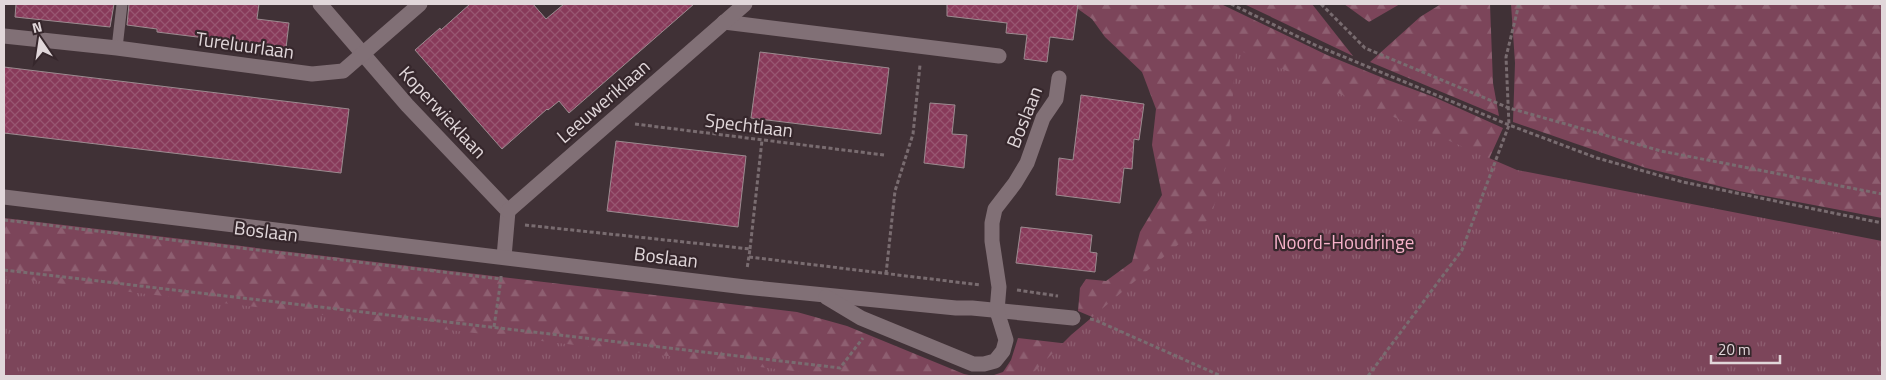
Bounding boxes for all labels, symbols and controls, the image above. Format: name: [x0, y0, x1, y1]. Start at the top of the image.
north arrow: [15, 15, 65, 65]
text: N: [30, 16, 44, 38]
street label: Tureluurlaan: [194, 23, 296, 66]
street label: Leeuweriklaan: [549, 52, 656, 150]
street label: Koperwieklaan: [393, 59, 494, 165]
street label: Boslaan: [998, 82, 1049, 152]
street label: Spechtlaan: [703, 105, 795, 144]
street label: Boslaan: [232, 212, 300, 249]
park label: Noord-Houdringe: [1274, 227, 1414, 256]
street label: Boslaan: [632, 238, 700, 275]
scale bar: [1711, 332, 1780, 364]
text: 20 m: [1718, 338, 1751, 361]

